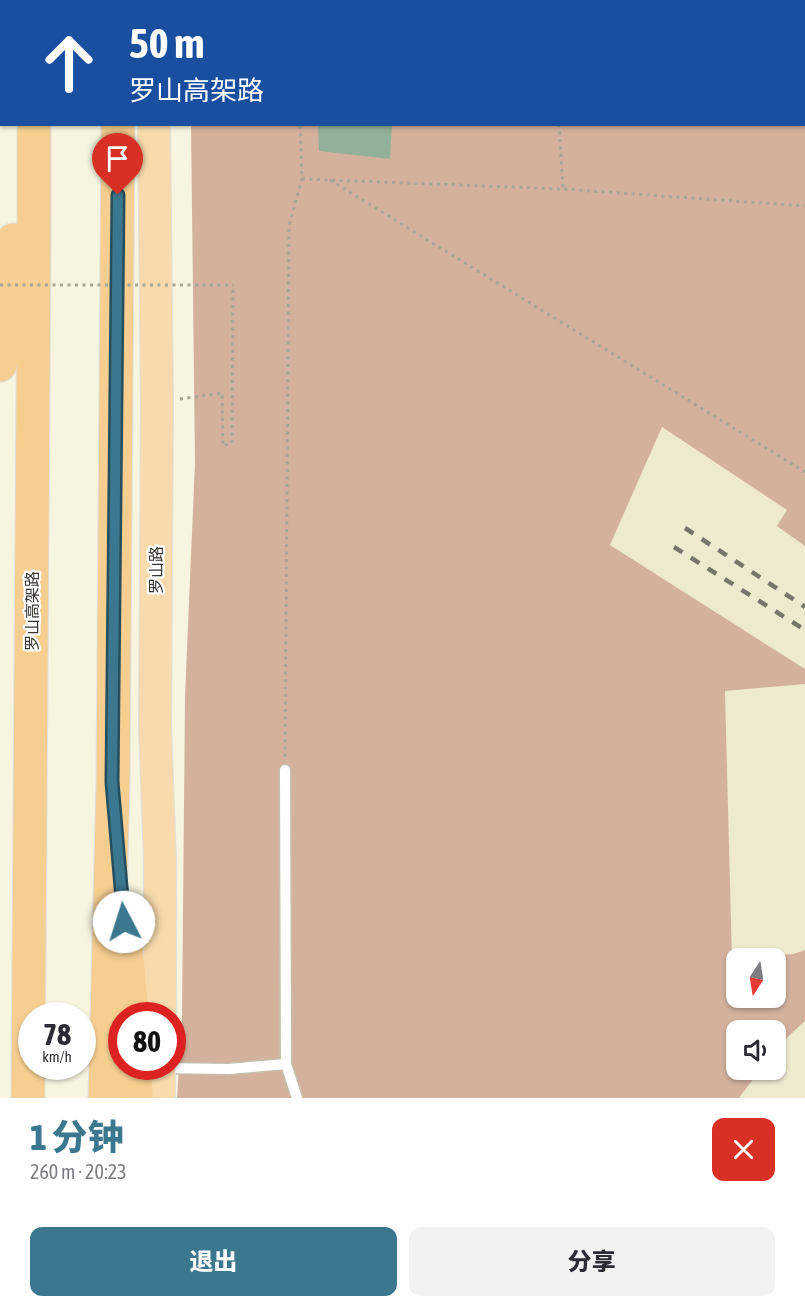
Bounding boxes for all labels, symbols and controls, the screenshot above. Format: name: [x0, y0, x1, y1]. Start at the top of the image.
text: 50 m: [129, 19, 204, 67]
icon: ahead: [30, 24, 108, 102]
text: 罗山高架路: [129, 75, 264, 106]
pin: [92, 133, 143, 195]
icon: arrive: [101, 142, 134, 175]
street label: 罗山路: [147, 546, 165, 594]
street label: 罗山高架路: [23, 571, 41, 651]
position arrow: [92, 890, 156, 954]
north arrow: [726, 948, 786, 1008]
map controls: [726, 948, 786, 1080]
speed limit sign: 80: [108, 1002, 186, 1080]
text: 78: [43, 1017, 71, 1051]
button: sound: [726, 1020, 786, 1080]
text: km/h: [42, 1048, 72, 1065]
text: 1 分钟: [30, 1116, 124, 1158]
button: close: [712, 1118, 775, 1181]
text: 260 m · 20:23: [30, 1160, 127, 1183]
button: 退出: [30, 1227, 397, 1296]
button: 分享: [409, 1227, 775, 1296]

